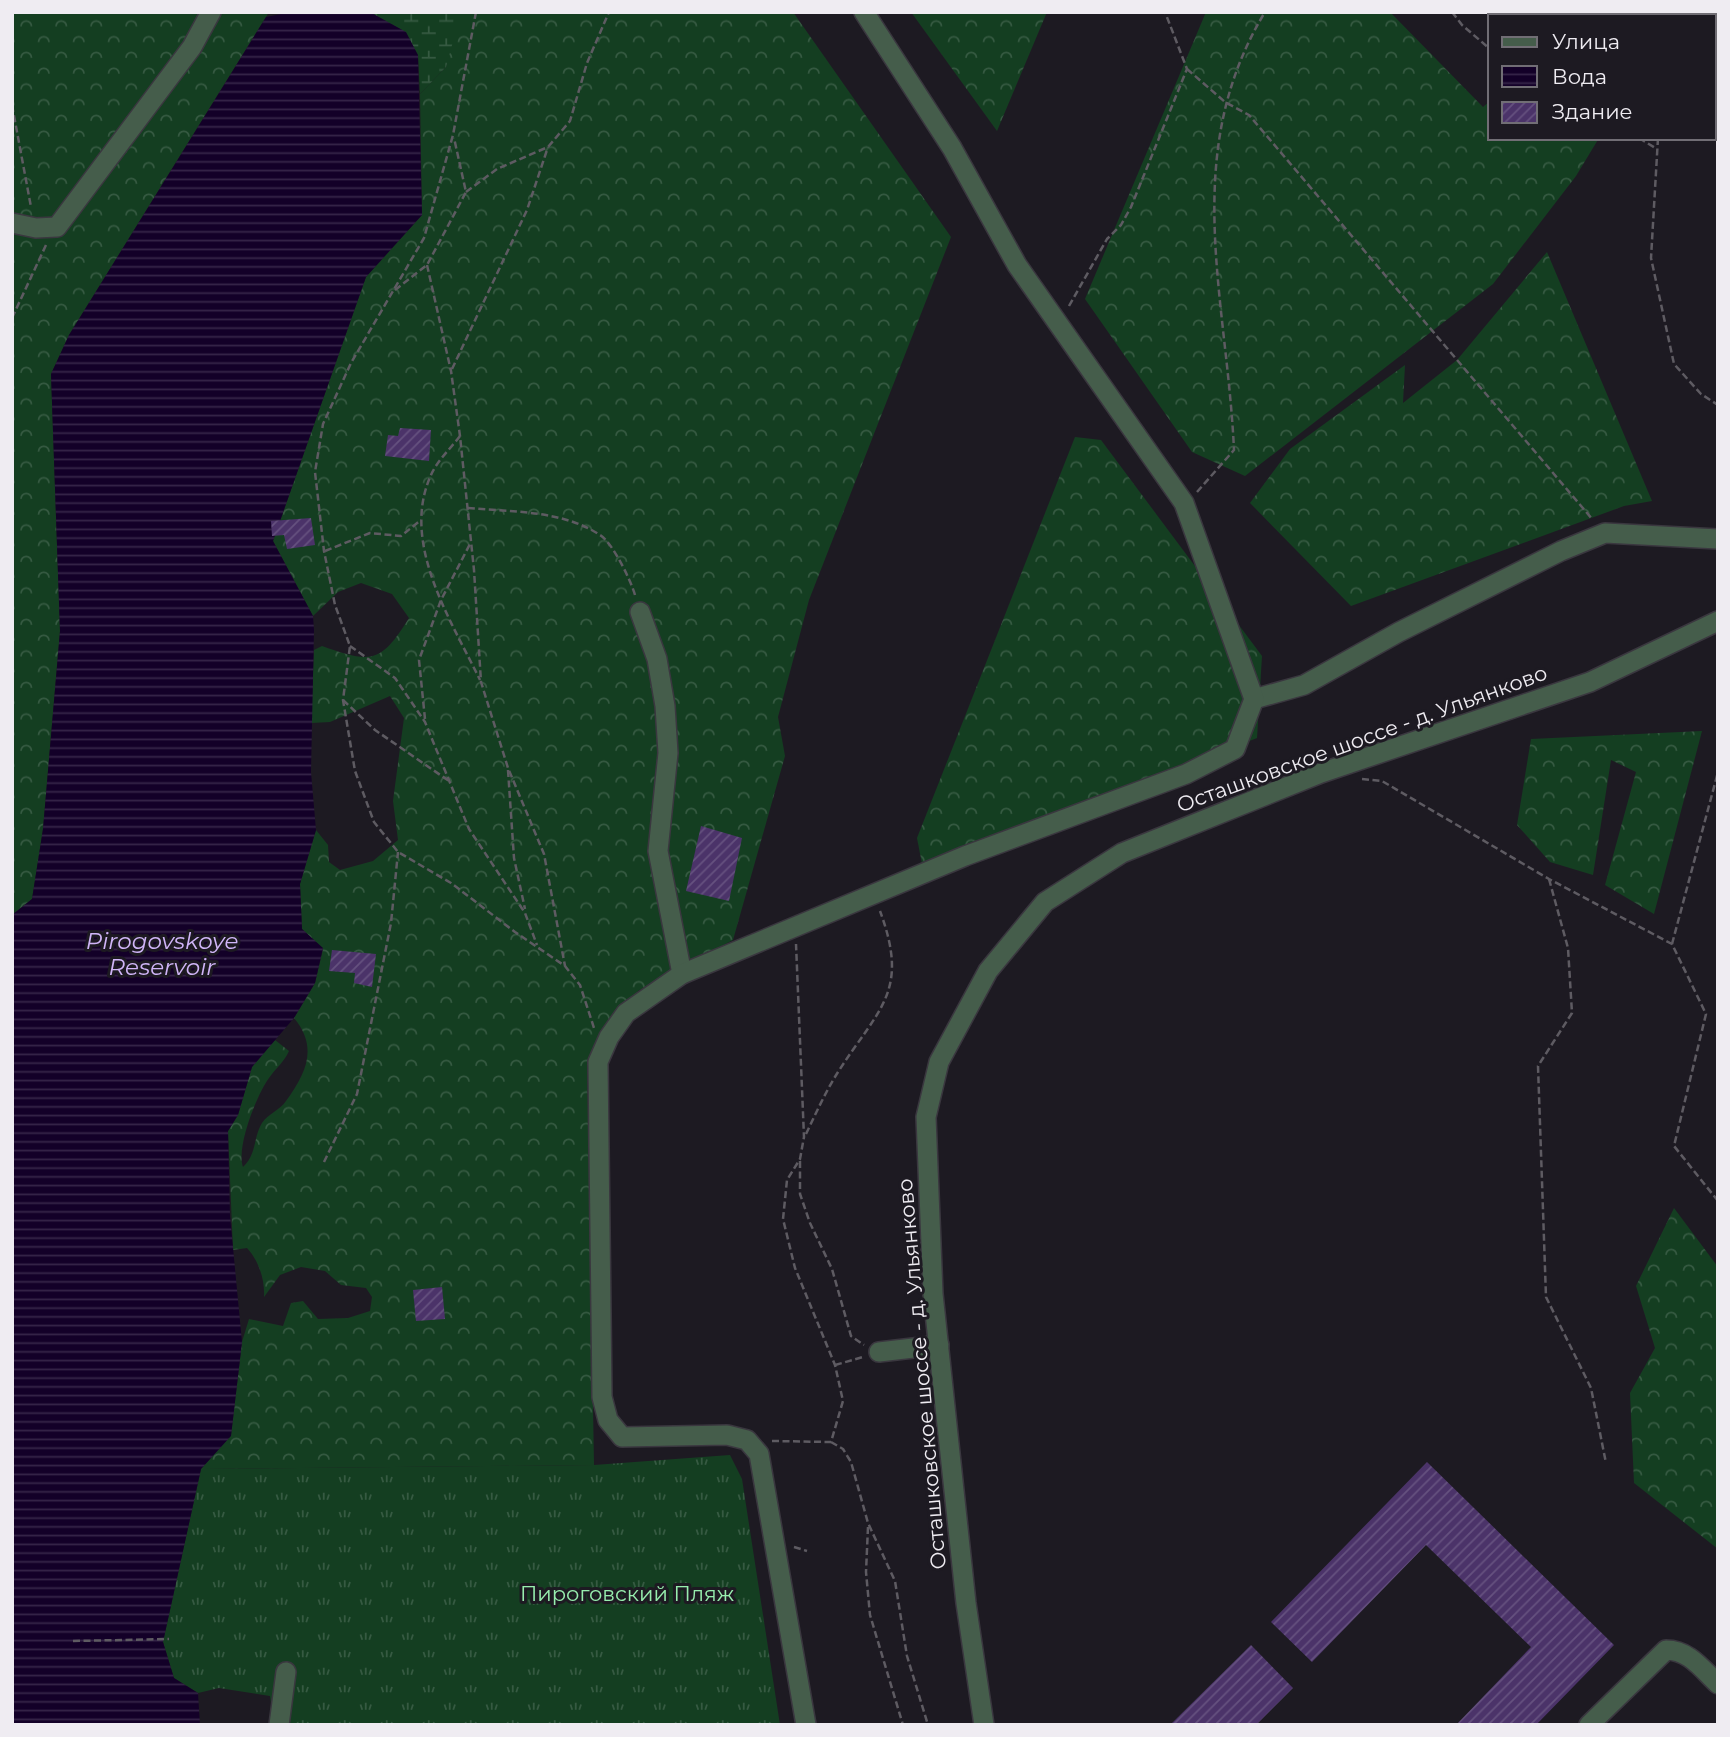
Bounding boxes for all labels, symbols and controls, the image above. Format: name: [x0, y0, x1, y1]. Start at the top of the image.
legend: [1488, 14, 1716, 140]
text: Улица: [1552, 29, 1620, 54]
text: Вода: [1552, 64, 1607, 89]
text: Здание: [1552, 99, 1633, 124]
street label: Осташковское шоссе - д. Ульянково: [1173, 660, 1550, 817]
water label: Pirogovskoye Reservoir: [86, 927, 238, 981]
street label: Осташковское шоссе - д. Ульянково: [892, 1177, 951, 1571]
park label: Пироговский Пляж: [520, 1581, 734, 1606]

